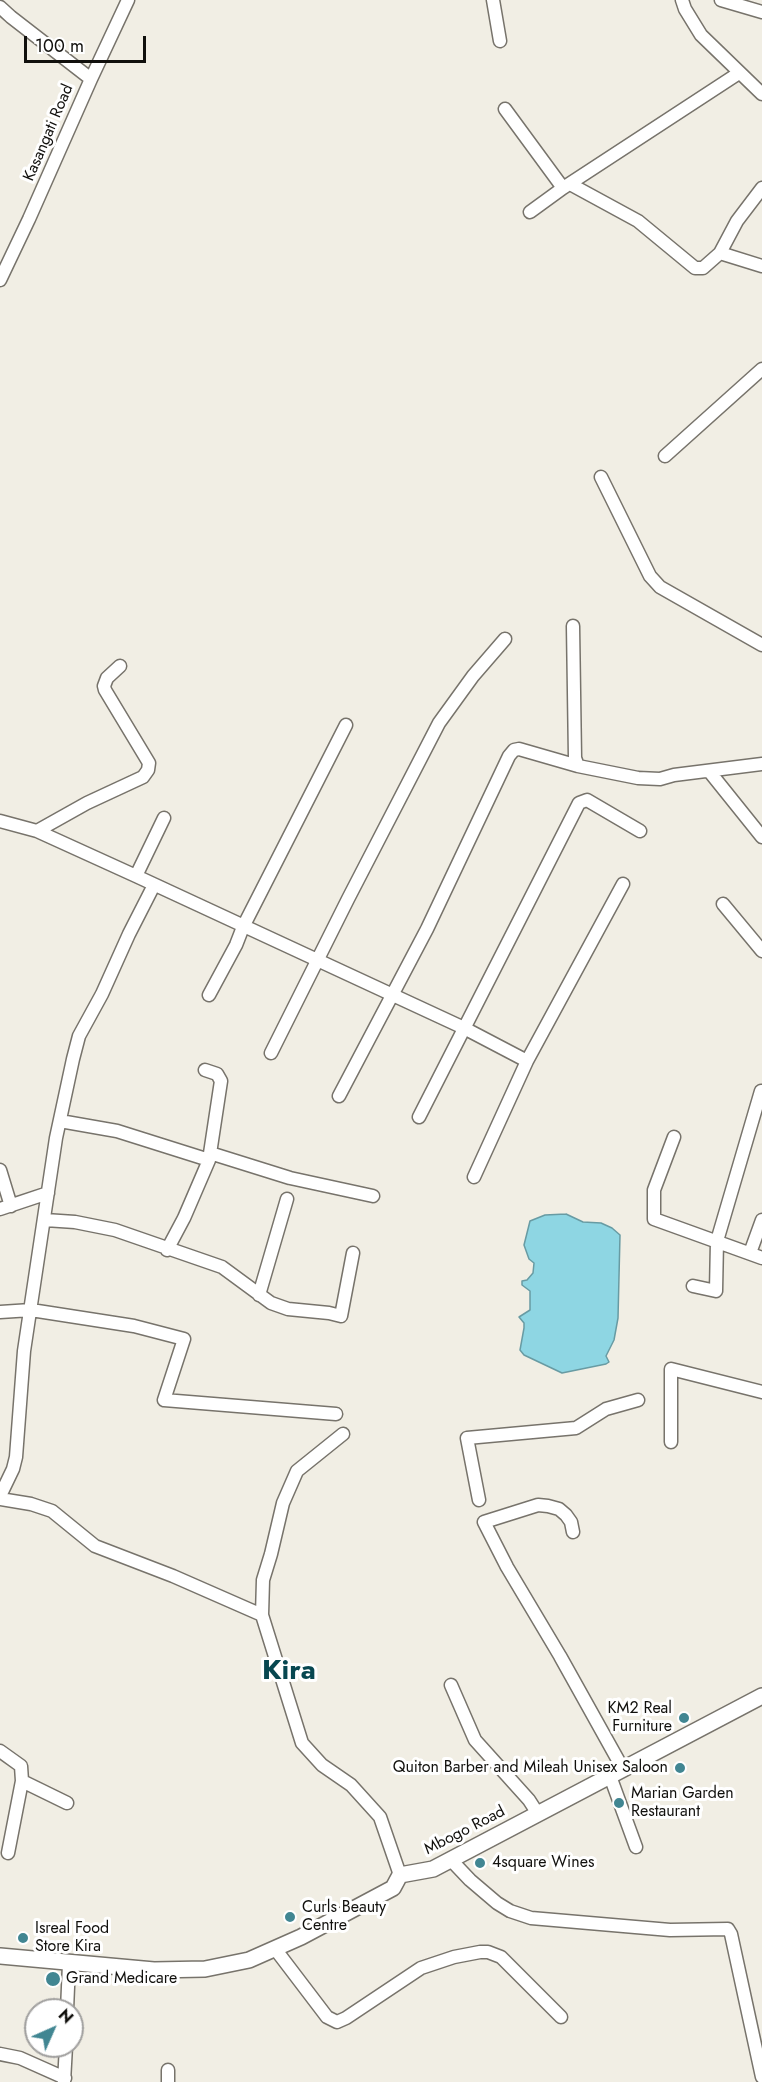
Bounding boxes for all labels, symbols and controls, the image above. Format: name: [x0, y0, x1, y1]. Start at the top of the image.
scale bar: [27, 24, 148, 62]
text: 100 m: [35, 33, 84, 59]
street label: Kasangati Road: [20, 82, 78, 184]
district label: Kira: [262, 1655, 316, 1689]
place label: KM2 Real Furniture: [608, 1699, 672, 1737]
marker: KM2 Real Furniture: [677, 1711, 691, 1725]
place label: Quiton Barber and Mileah Unisex Saloon: [393, 1758, 668, 1778]
marker: Quiton Barber and Mileah Unisex Saloon: [673, 1761, 687, 1775]
place label: Marian Garden Restaurant: [631, 1784, 734, 1822]
marker: Marian Garden Restaurant: [612, 1796, 626, 1810]
street label: Mbogo Road: [421, 1802, 509, 1860]
place label: 4square Wines: [492, 1853, 594, 1873]
marker: 4square Wines: [473, 1856, 487, 1870]
place label: Curls Beauty Centre: [302, 1898, 386, 1936]
marker: Curls Beauty Centre: [283, 1910, 297, 1924]
place label: Isreal Food Store Kira: [35, 1919, 109, 1957]
marker: Isreal Food Store Kira: [16, 1931, 30, 1945]
place label: Grand Medicare: [66, 1969, 177, 1989]
marker: Grand Medicare: [44, 1970, 62, 1988]
north arrow: [24, 1998, 84, 2058]
text: N: [53, 2004, 78, 2029]

